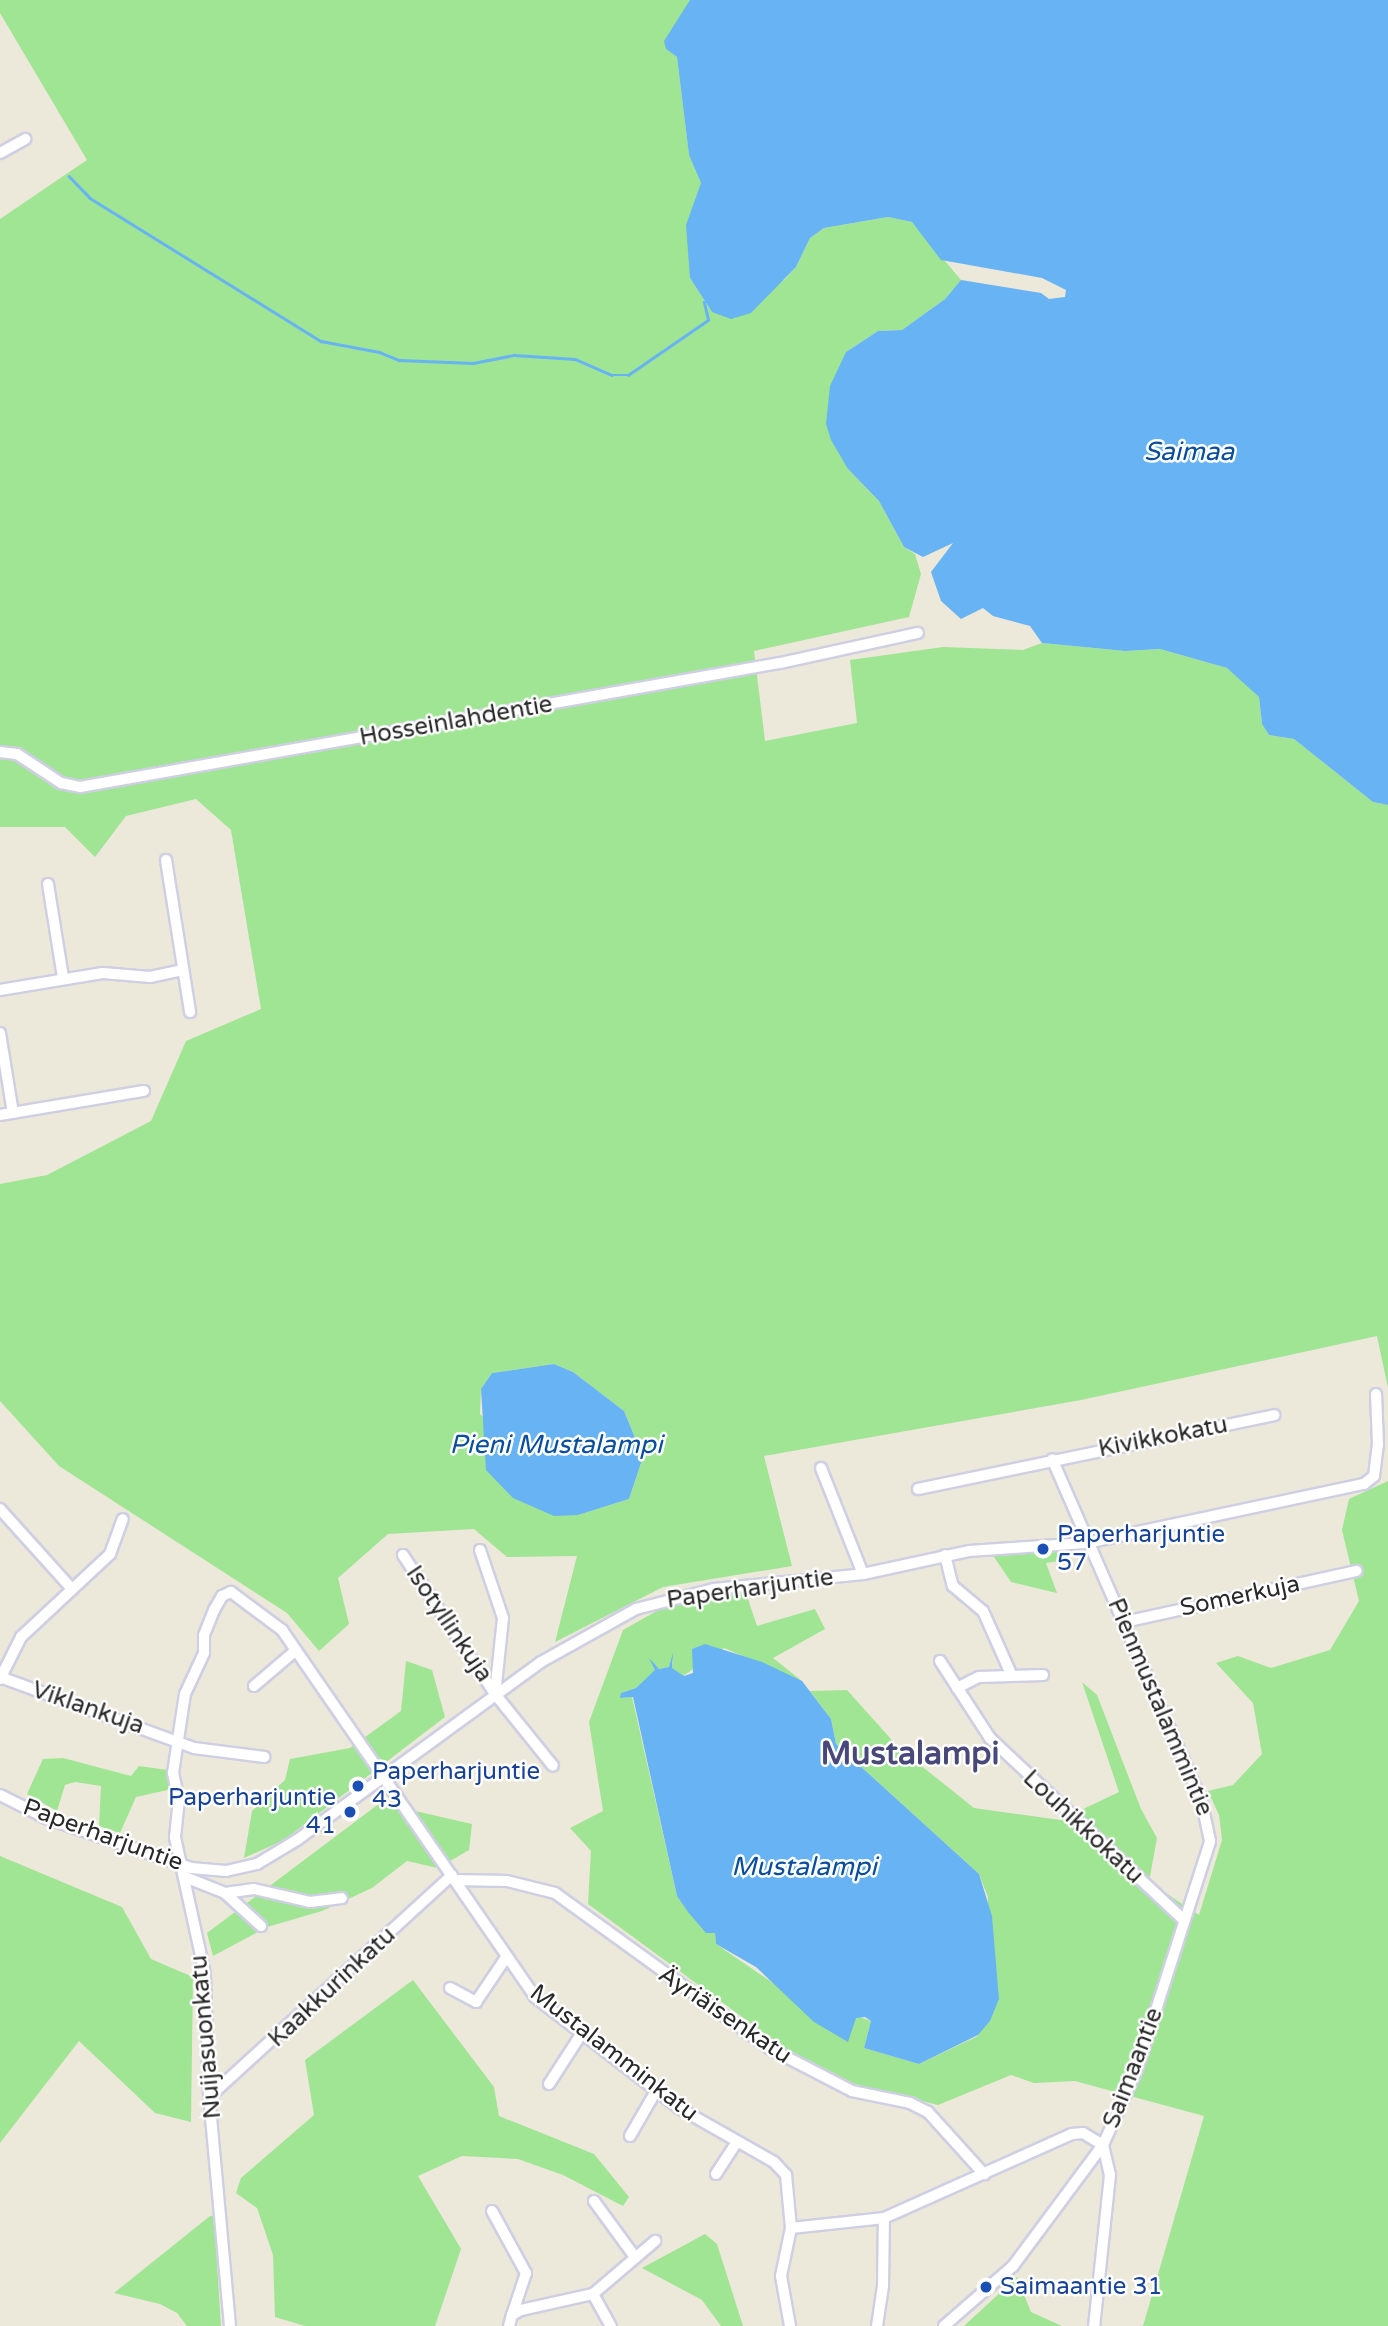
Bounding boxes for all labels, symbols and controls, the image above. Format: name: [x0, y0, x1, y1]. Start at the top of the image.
water label: Saimaa: [1144, 436, 1234, 468]
street label: Hosseinlahdentie: [357, 690, 555, 752]
street label: Kivikkokatu: [1096, 1410, 1230, 1464]
water label: Pieni Mustalampi: [450, 1429, 662, 1461]
place label: Paperharjuntie 57: [1057, 1521, 1225, 1577]
marker: Paperharjuntie 57: [1035, 1541, 1051, 1557]
street label: Isotyllinkuja: [399, 1560, 499, 1688]
street label: Paperharjuntie: [665, 1563, 835, 1615]
street label: Somerkuja: [1178, 1569, 1302, 1623]
street label: Pienmustalammintie: [1101, 1594, 1219, 1820]
street label: Viklankuja: [28, 1675, 148, 1741]
district label: Mustalampi: [821, 1735, 999, 1773]
place label: Paperharjuntie 43: [372, 1758, 540, 1814]
street label: Louhikkokatu: [1017, 1764, 1149, 1890]
marker: Paperharjuntie 43: [350, 1778, 366, 1794]
place label: Paperharjuntie 41: [168, 1784, 336, 1840]
street label: Paperharjuntie: [19, 1793, 187, 1877]
marker: Paperharjuntie 41: [342, 1804, 358, 1820]
water label: Mustalampi: [731, 1851, 877, 1883]
street label: Kaakkurinkatu: [262, 1921, 402, 2053]
street label: Nuijasuonkatu: [184, 1954, 228, 2120]
street label: Äyriäisenkatu: [653, 1960, 797, 2070]
street label: Mustalamminkatu: [524, 1978, 704, 2128]
street label: Saimaantie: [1097, 2004, 1169, 2132]
place label: Saimaantie 31: [1000, 2273, 1163, 2301]
marker: Saimaantie 31: [978, 2279, 994, 2295]

